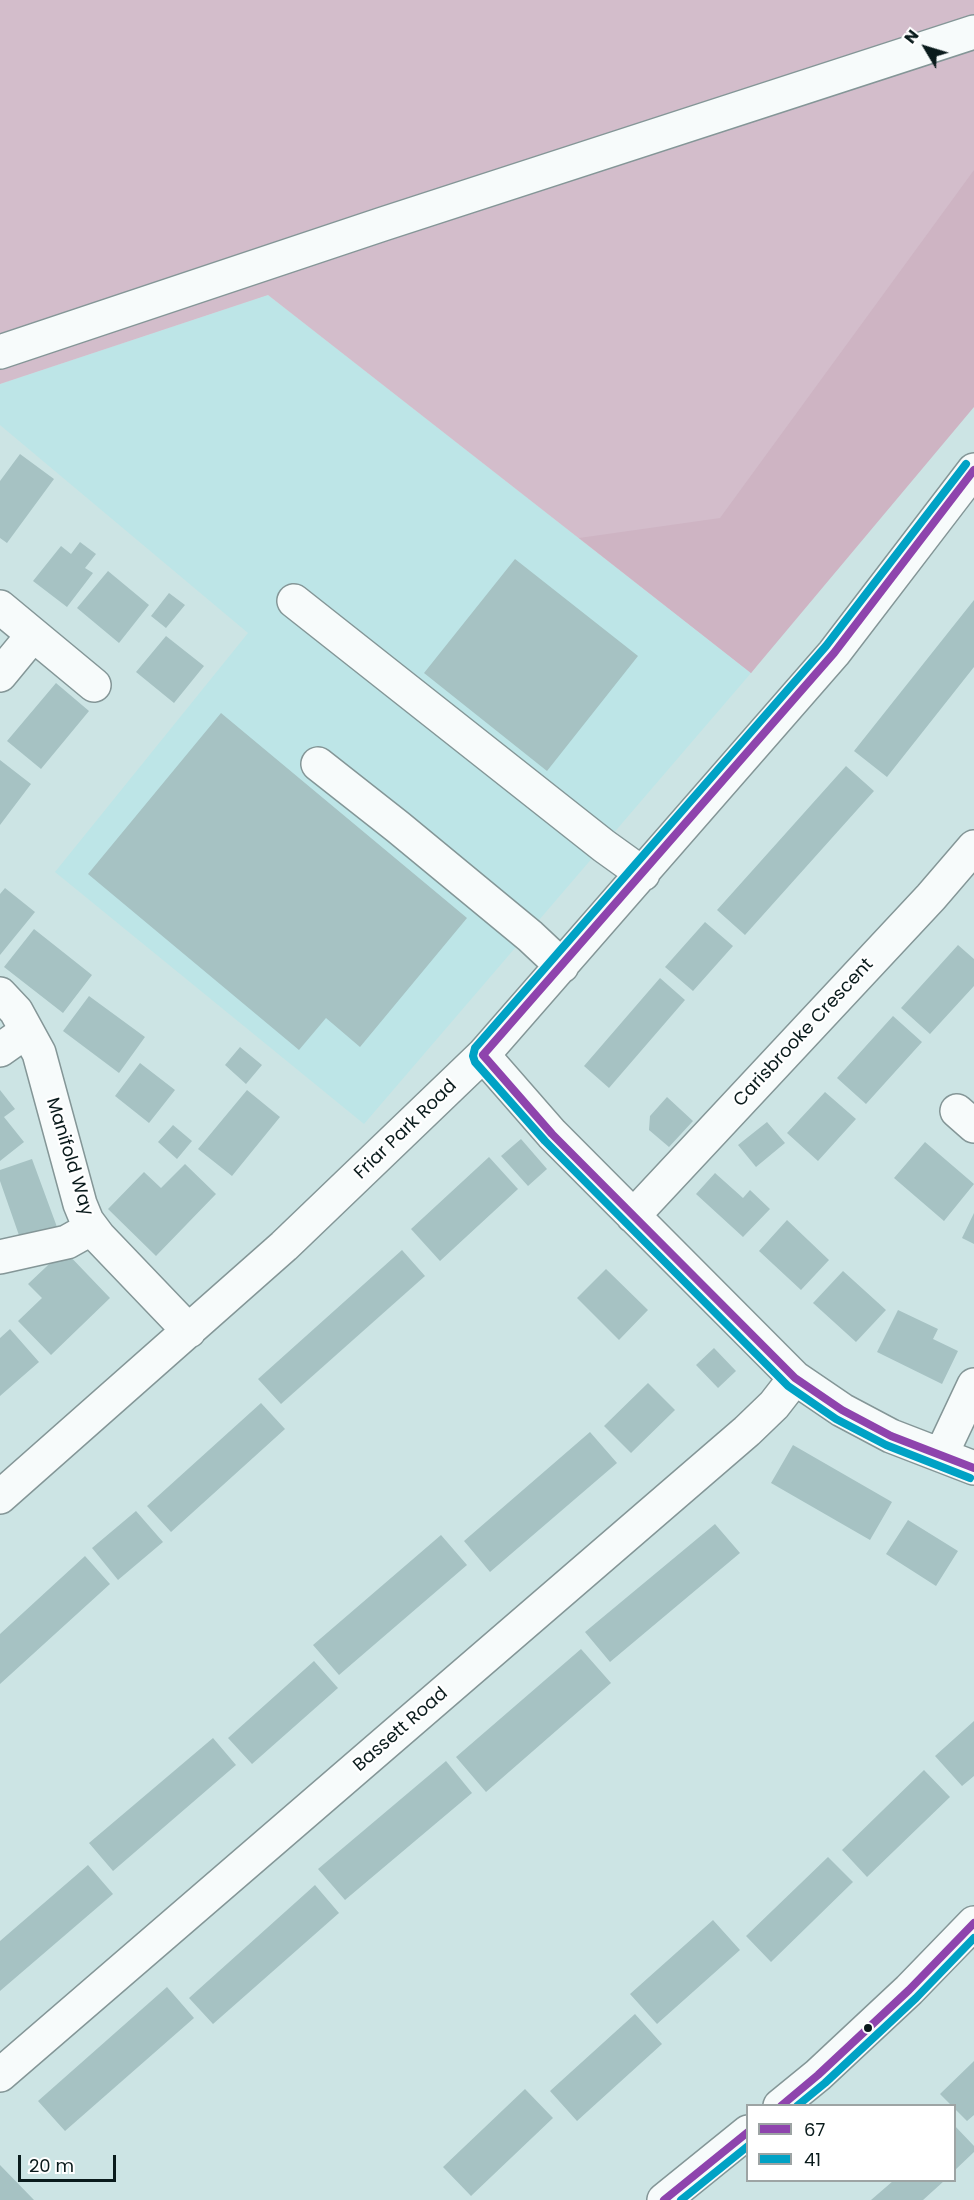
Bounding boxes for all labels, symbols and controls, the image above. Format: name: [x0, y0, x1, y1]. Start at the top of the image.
north arrow: [896, 18, 956, 78]
text: N: [899, 25, 924, 48]
street label: Carisbrooke Crescent: [730, 954, 878, 1112]
street label: Friar Park Road: [350, 1076, 462, 1184]
street label: Manifold Way: [41, 1095, 97, 1219]
street label: Bassett Road: [349, 1683, 453, 1777]
unlabelled marker: [862, 2022, 874, 2034]
legend: [746, 2104, 956, 2182]
text: 67: [804, 2117, 825, 2142]
scale bar: [21, 2143, 118, 2181]
text: 41: [804, 2147, 821, 2172]
text: 20 m: [29, 2153, 74, 2178]

